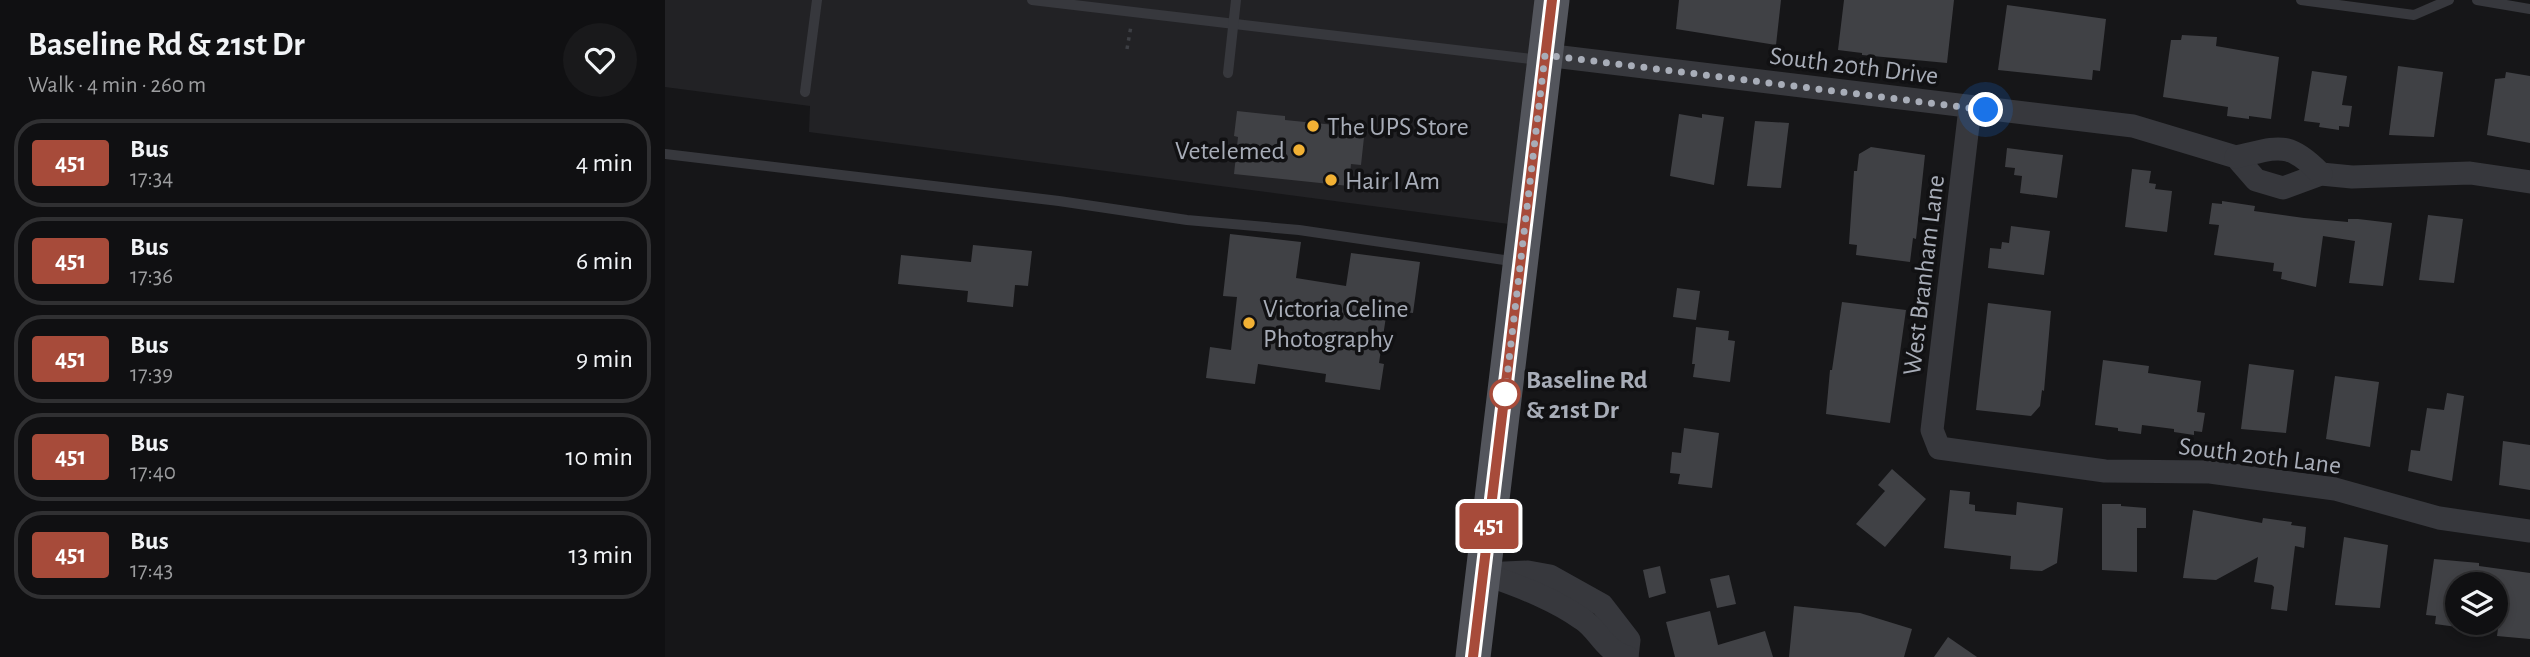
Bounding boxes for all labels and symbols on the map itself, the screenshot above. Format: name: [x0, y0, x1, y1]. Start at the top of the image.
street label: South 20th Drive: [1768, 43, 1940, 89]
your location: [1968, 92, 2003, 127]
place label: The UPS Store: [1327, 114, 1469, 140]
marker: The UPS Store: [1305, 118, 1321, 134]
place label: Vetelemed: [1175, 138, 1285, 164]
marker: Vetelemed: [1291, 142, 1307, 158]
place label: Hair I Am: [1345, 168, 1440, 194]
marker: Hair I Am: [1323, 172, 1339, 188]
street label: West Branham Lane: [1899, 173, 1949, 377]
place label: Victoria Celine Photography: [1263, 296, 1409, 352]
marker: Victoria Celine Photography: [1241, 315, 1257, 331]
place label: Baseline Rd & 21st Dr: [1526, 367, 1648, 423]
marker: Baseline Rd & 21st Dr: [1490, 379, 1520, 409]
street label: South 20th Lane: [2177, 433, 2343, 479]
line badge: 451: [1449, 503, 1529, 549]

